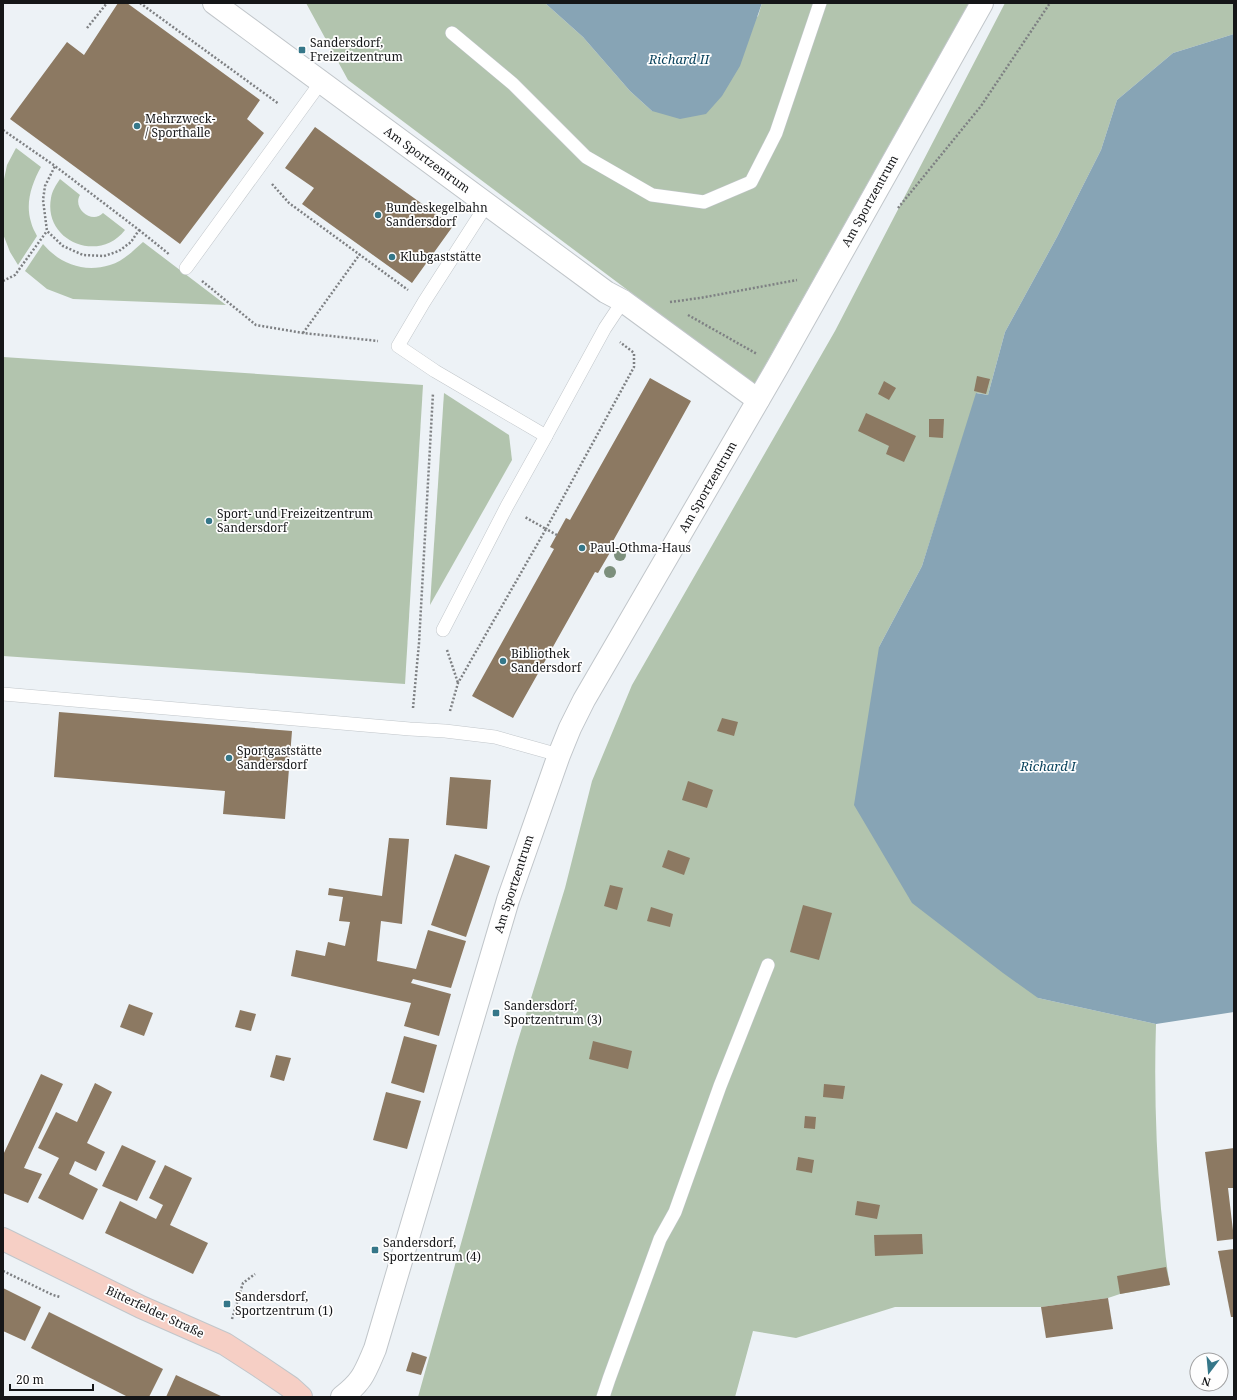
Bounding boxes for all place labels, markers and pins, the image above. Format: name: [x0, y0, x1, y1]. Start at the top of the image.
place label: Sandersdorf, Freizeitzentrum: [310, 34, 403, 65]
marker: Sandersdorf, Freizeitzentrum: [297, 45, 307, 55]
place label: Mehrzweck- / Sporthalle: [145, 110, 216, 141]
marker: Mehrzweck- / Sporthalle: [132, 121, 142, 131]
place label: Bundeskegelbahn Sandersdorf: [386, 199, 488, 230]
marker: Bundeskegelbahn Sandersdorf: [373, 210, 383, 220]
place label: Klubgaststätte: [400, 248, 481, 265]
marker: Klubgaststätte: [387, 252, 397, 262]
place label: Sport- und Freizeitzentrum Sandersdorf: [217, 505, 373, 536]
marker: Sport- und Freizeitzentrum Sandersdorf: [204, 516, 214, 526]
place label: Paul-Othma-Haus: [590, 539, 691, 556]
marker: Paul-Othma-Haus: [577, 543, 587, 553]
place label: Bibliothek Sandersdorf: [511, 645, 583, 676]
marker: Bibliothek Sandersdorf: [498, 656, 508, 666]
place label: Sportgaststätte Sandersdorf: [237, 742, 322, 773]
marker: Sportgaststätte Sandersdorf: [224, 753, 234, 763]
place label: Sandersdorf, Sportzentrum (3): [504, 997, 602, 1028]
marker: Sandersdorf, Sportzentrum (3): [491, 1008, 501, 1018]
place label: Sandersdorf, Sportzentrum (4): [383, 1234, 481, 1265]
marker: Sandersdorf, Sportzentrum (4): [370, 1245, 380, 1255]
place label: Sandersdorf, Sportzentrum (1): [235, 1288, 333, 1319]
marker: Sandersdorf, Sportzentrum (1): [222, 1299, 232, 1309]

